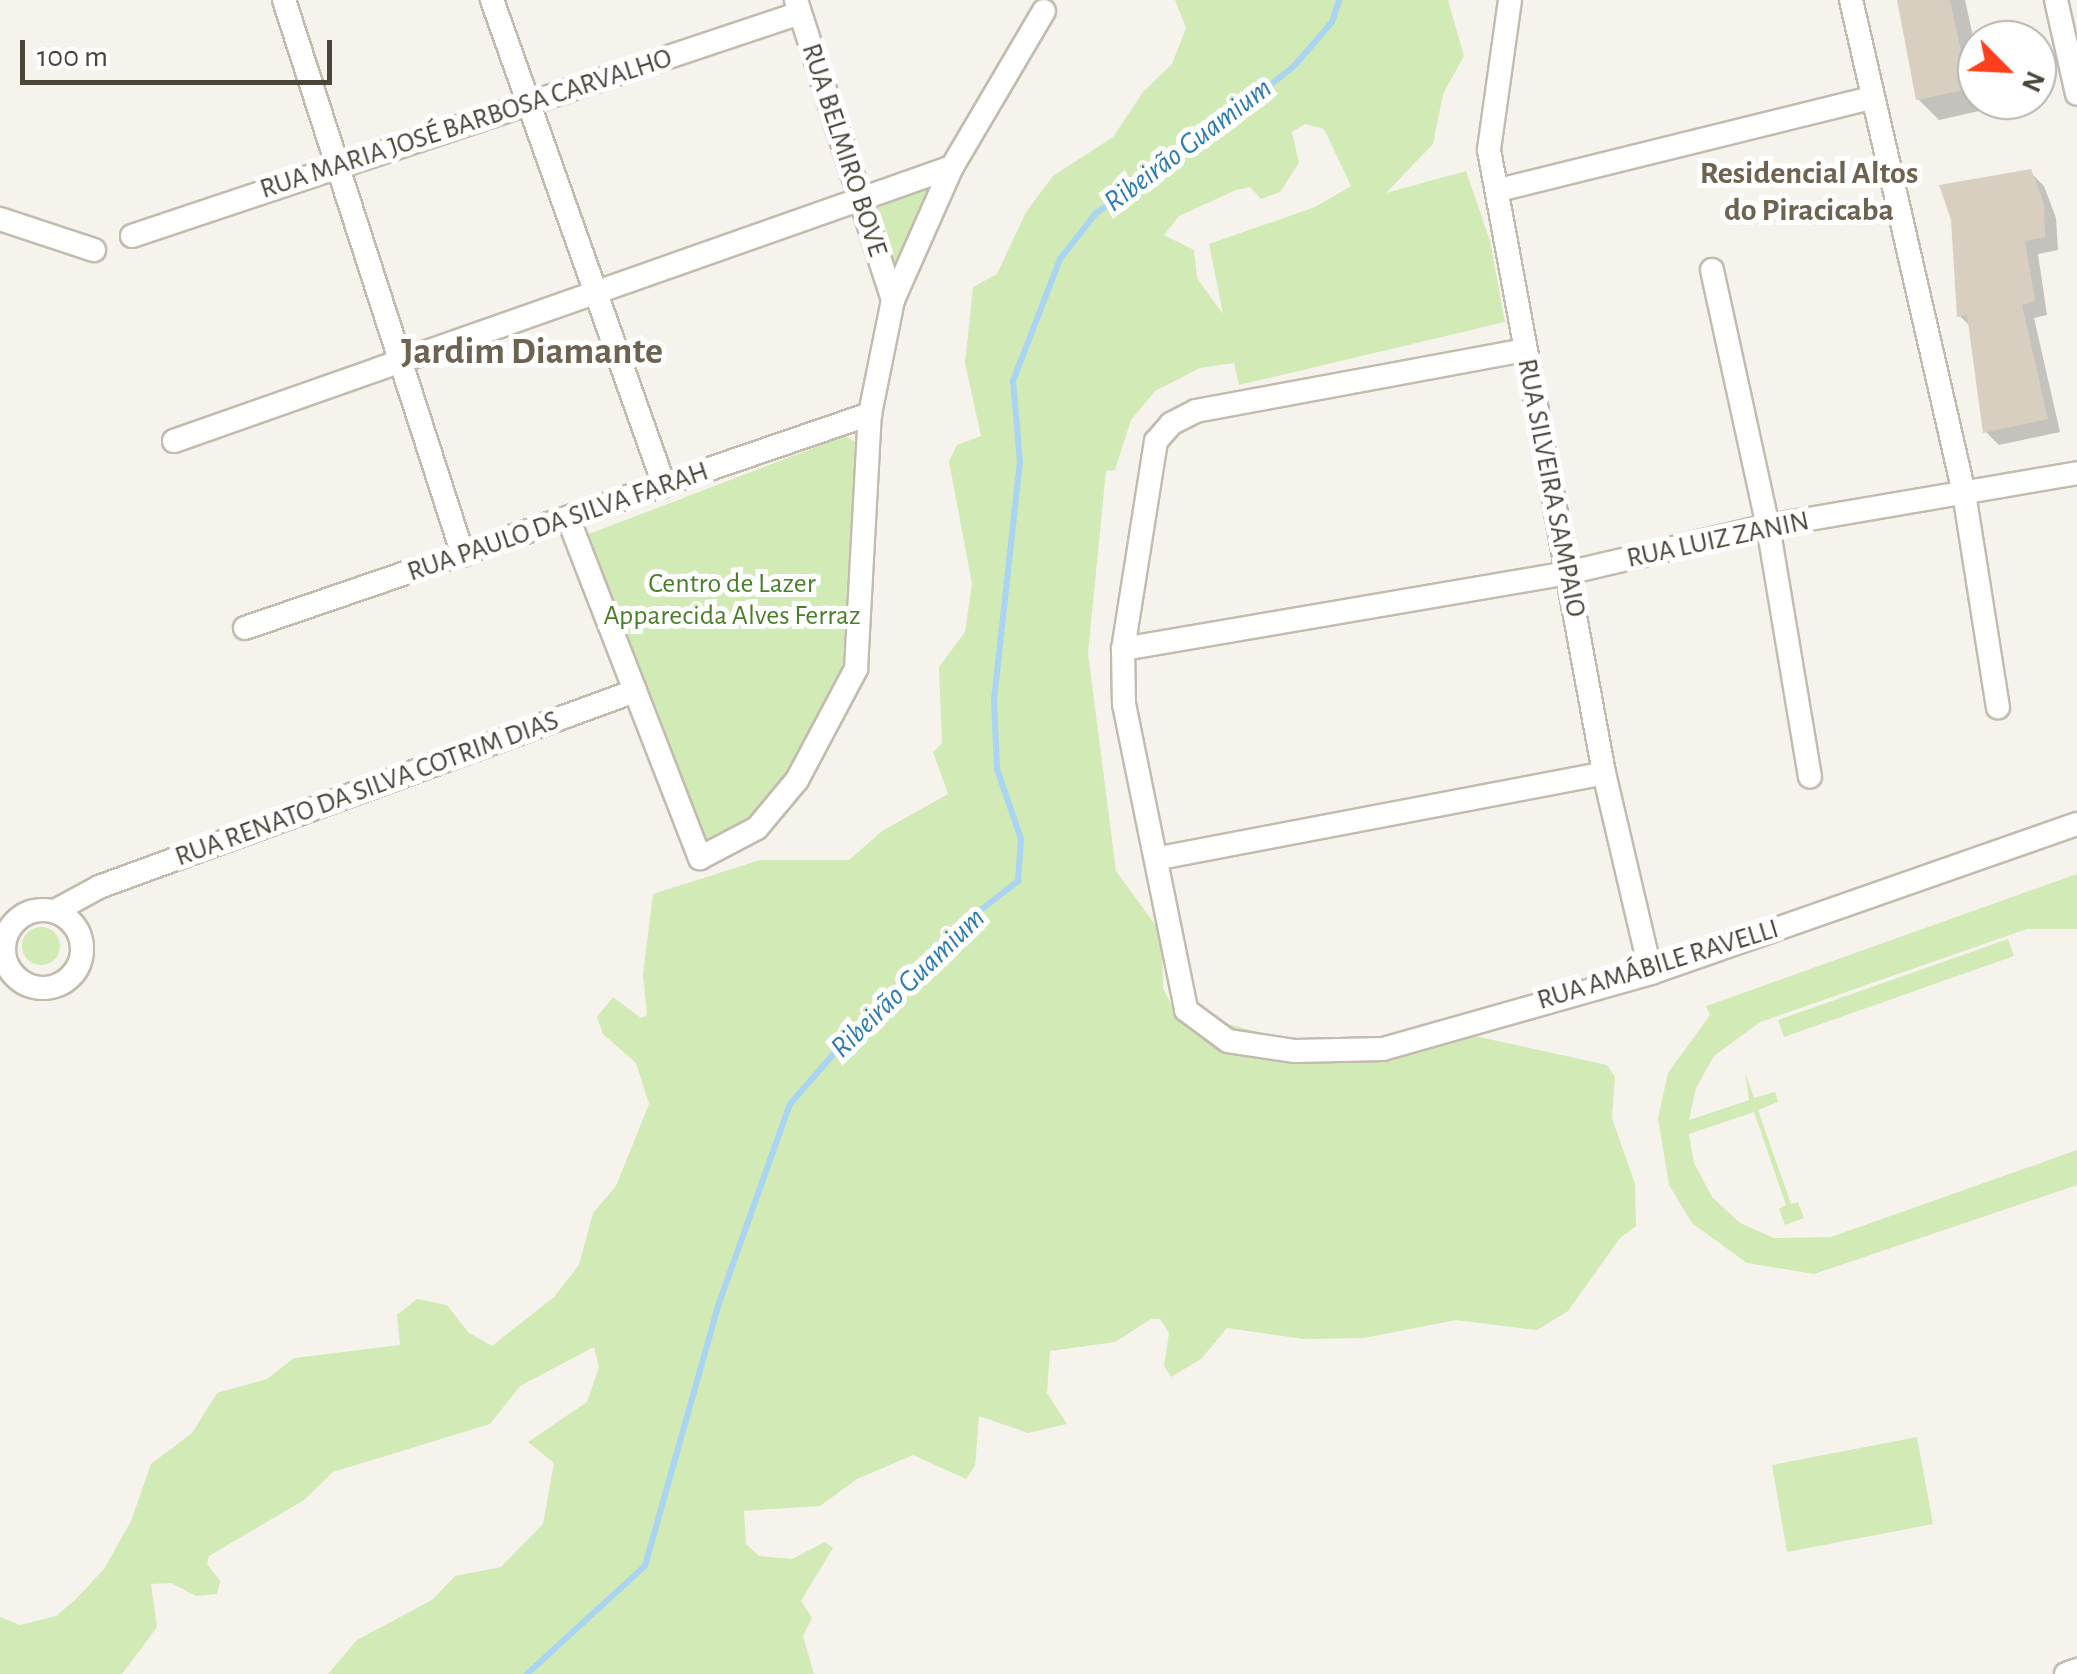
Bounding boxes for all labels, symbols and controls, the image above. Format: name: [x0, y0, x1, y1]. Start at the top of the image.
scale bar: [25, 20, 338, 82]
north arrow: [1957, 20, 2057, 120]
street label: RUA BELMIRO BOVE: [794, 39, 894, 261]
street label: RUA MARIA JOSÉ BARBOSA CARVALHO: [256, 41, 676, 207]
text: 100 m: [37, 42, 108, 72]
text: N: [2016, 67, 2049, 96]
water label: Ribeirão Guamium: [1097, 70, 1279, 220]
district label: Residencial Altos do Piracicaba: [1700, 155, 1918, 230]
district label: Jardim Diamante: [401, 330, 663, 376]
street label: RUA SILVEIRA SAMPAIO: [1509, 356, 1593, 620]
street label: RUA PAULO DA SILVA FARAH: [403, 455, 713, 589]
street label: RUA LUIZ ZANIN: [1624, 504, 1812, 576]
park label: Centro de Lazer Apparecida Alves Ferraz: [603, 567, 861, 633]
street label: RUA RENATO DA SILVA COTRIM DIAS: [171, 704, 563, 874]
water label: Ribeirão Guamium: [823, 900, 993, 1066]
street label: RUA AMÁBILE RAVELLI: [1533, 912, 1783, 1018]

